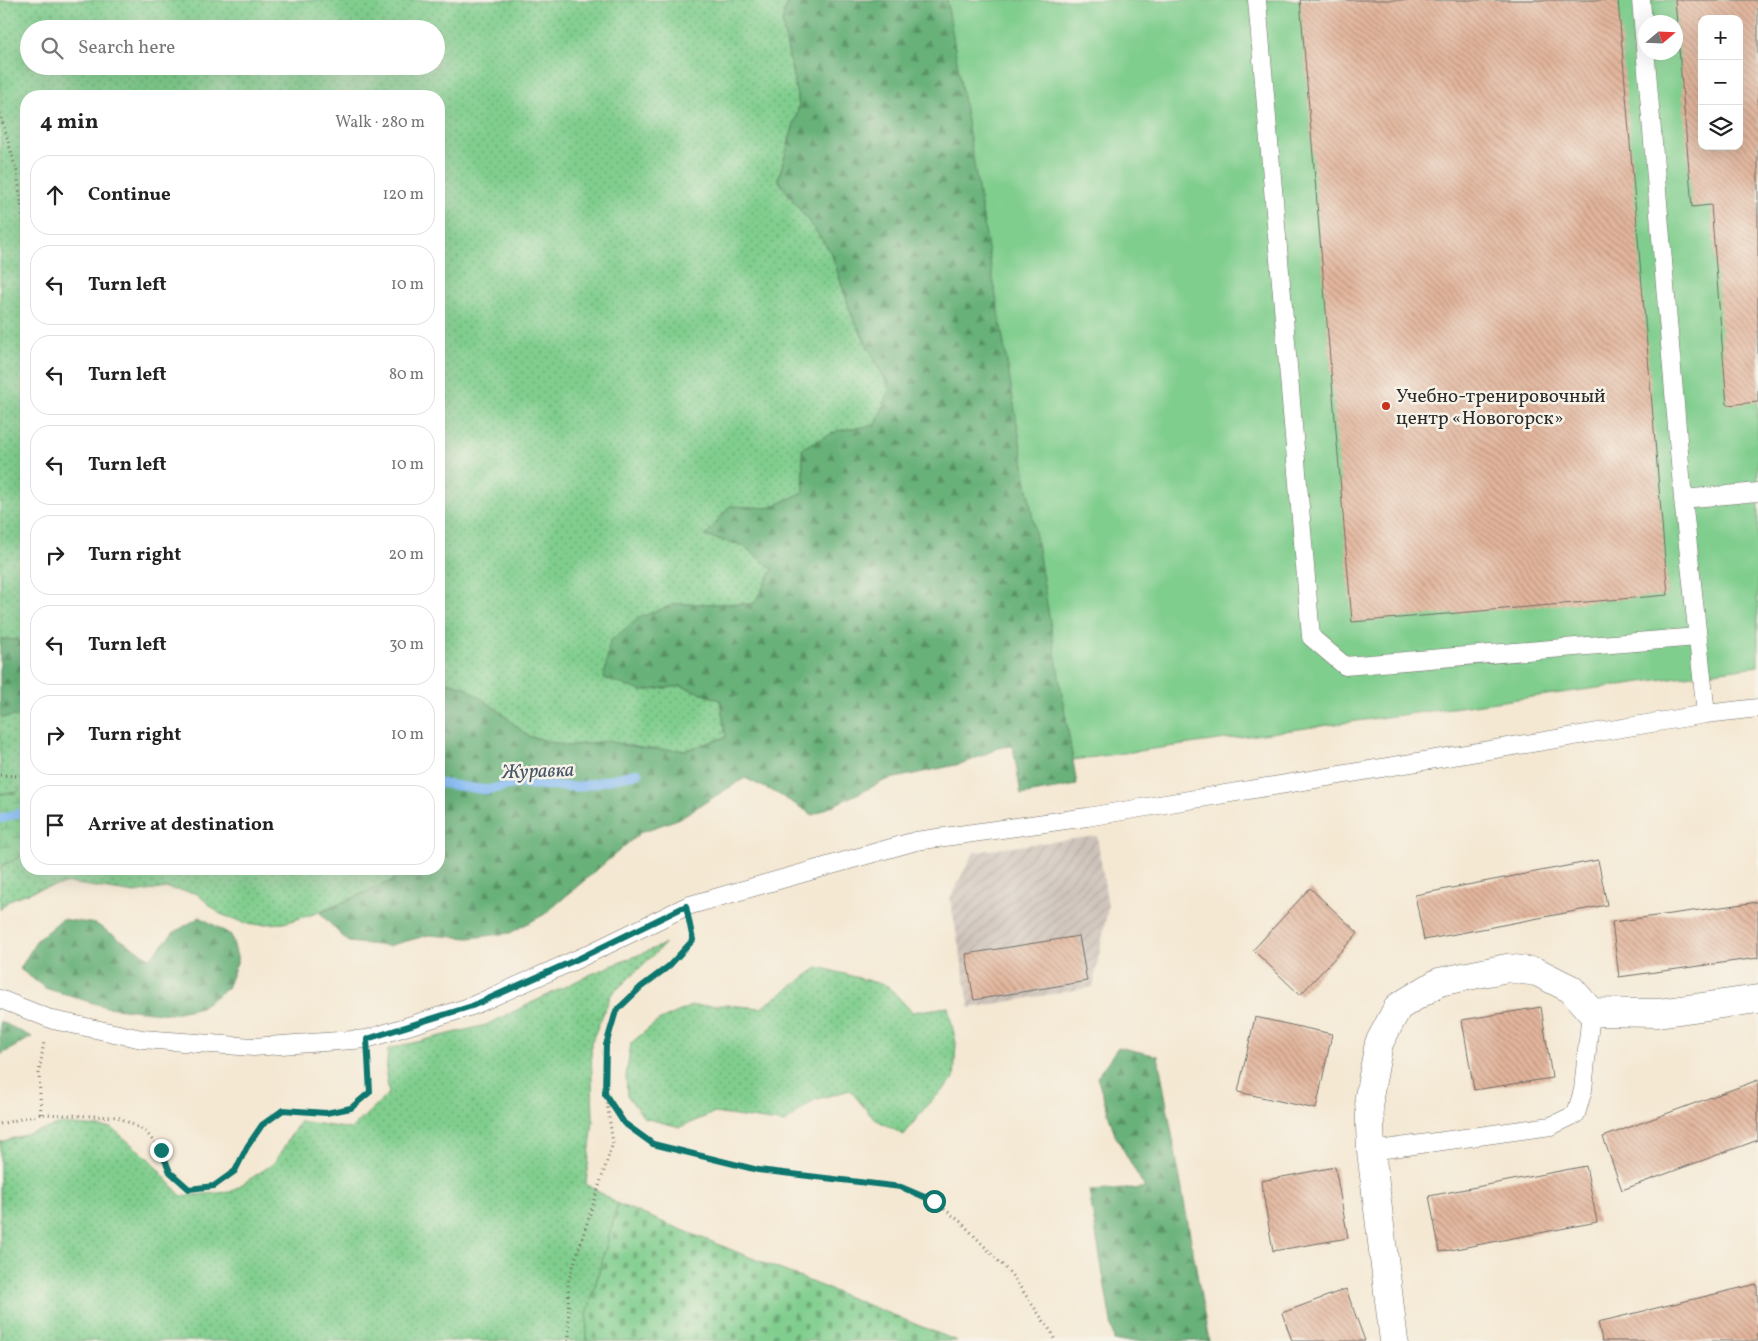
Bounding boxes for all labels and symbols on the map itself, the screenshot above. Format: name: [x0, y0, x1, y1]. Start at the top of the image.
north arrow: [1638, 15, 1683, 60]
place label: Учебно-тренировочный центр «Новогорск»: [1396, 384, 1606, 432]
marker: Учебно-тренировочный центр «Новогорск»: [1380, 400, 1392, 412]
water label: Журавка: [500, 757, 575, 787]
route end: [150, 1139, 173, 1162]
route start: [923, 1190, 946, 1213]

